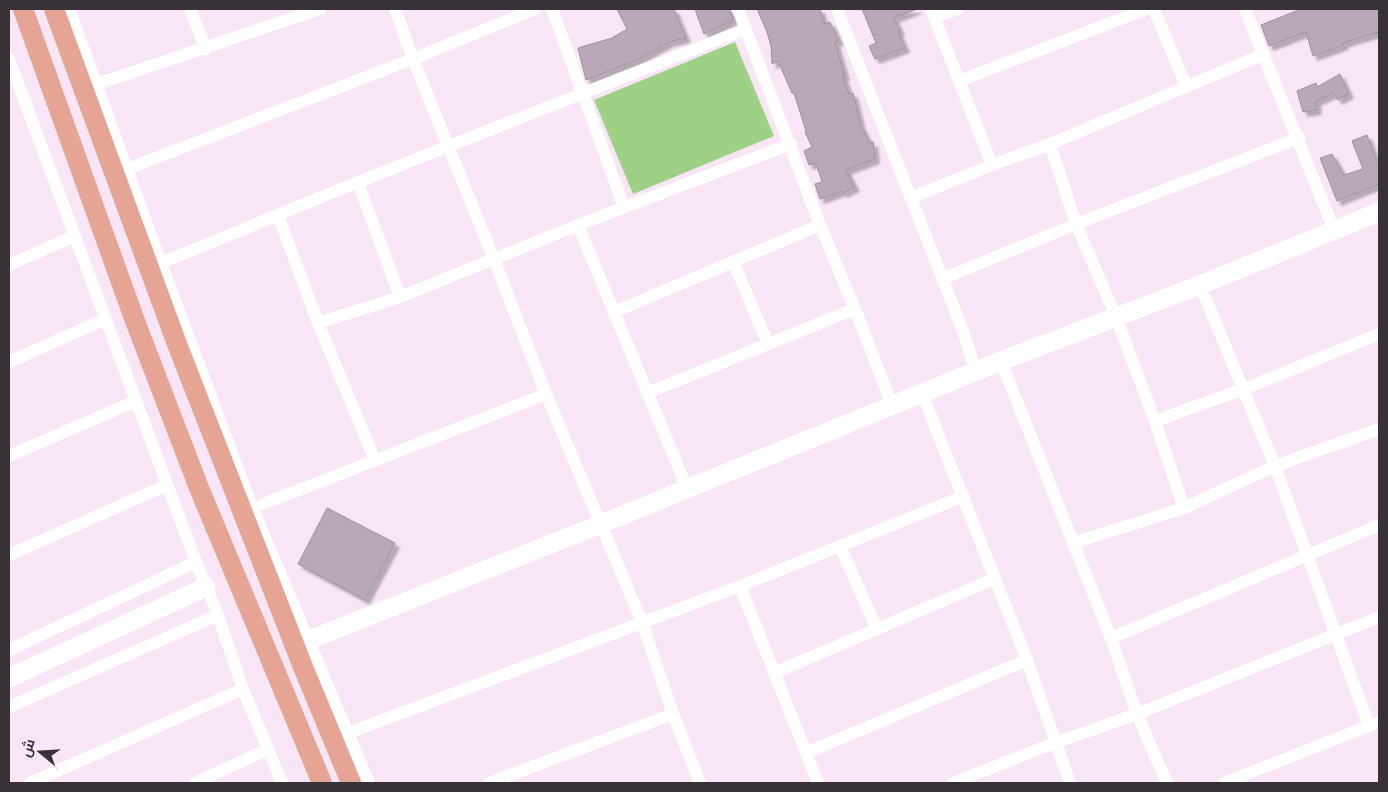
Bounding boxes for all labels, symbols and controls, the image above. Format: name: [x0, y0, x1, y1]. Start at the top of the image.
north arrow: [15, 727, 65, 777]
text: ش: [14, 736, 40, 760]

